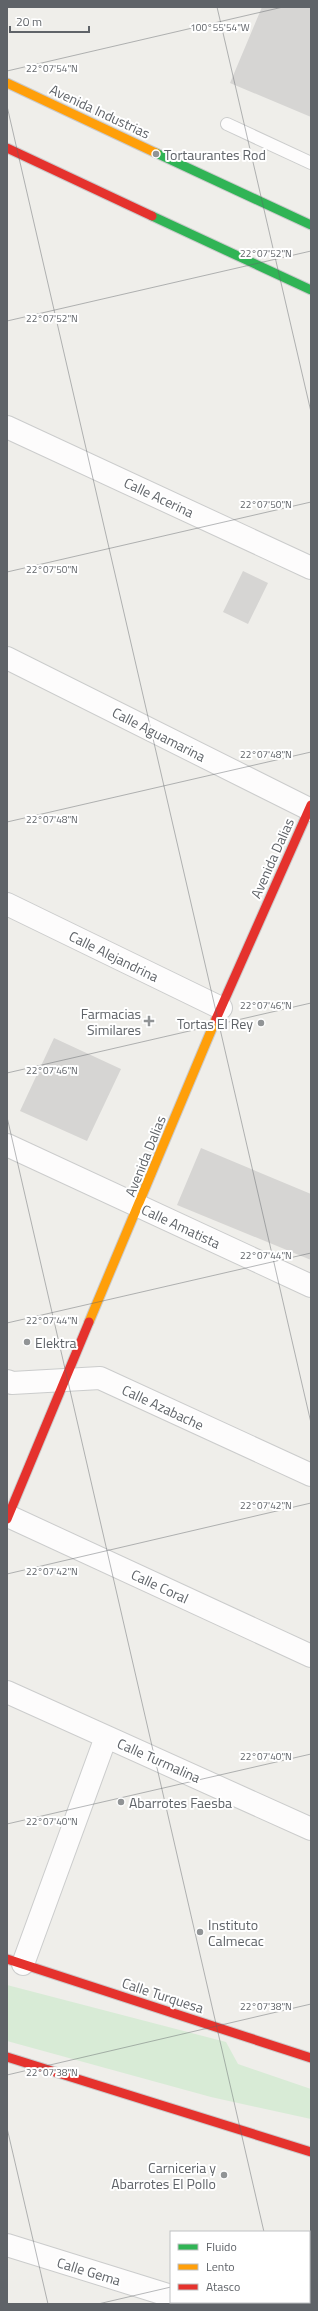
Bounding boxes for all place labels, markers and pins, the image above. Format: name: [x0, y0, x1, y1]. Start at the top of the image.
place label: Tortaurantes Rod: [164, 144, 266, 165]
marker: Tortaurantes Rod: [151, 149, 161, 159]
place label: Farmacias Similares: [81, 1003, 141, 1040]
place label: Tortas El Rey: [177, 1013, 253, 1034]
marker: Farmacias Similares: [144, 1016, 154, 1026]
marker: Tortas El Rey: [256, 1018, 266, 1028]
place label: Elektra: [35, 1332, 77, 1353]
marker: Elektra: [22, 1337, 32, 1347]
place label: Abarrotes Faesba: [129, 1792, 232, 1813]
marker: Abarrotes Faesba: [116, 1797, 126, 1807]
place label: Instituto Calmecac: [208, 1914, 264, 1951]
marker: Instituto Calmecac: [195, 1927, 205, 1937]
place label: Carniceria y Abarrotes El Pollo: [111, 2157, 216, 2194]
marker: Carniceria y Abarrotes El Pollo: [219, 2170, 229, 2180]

